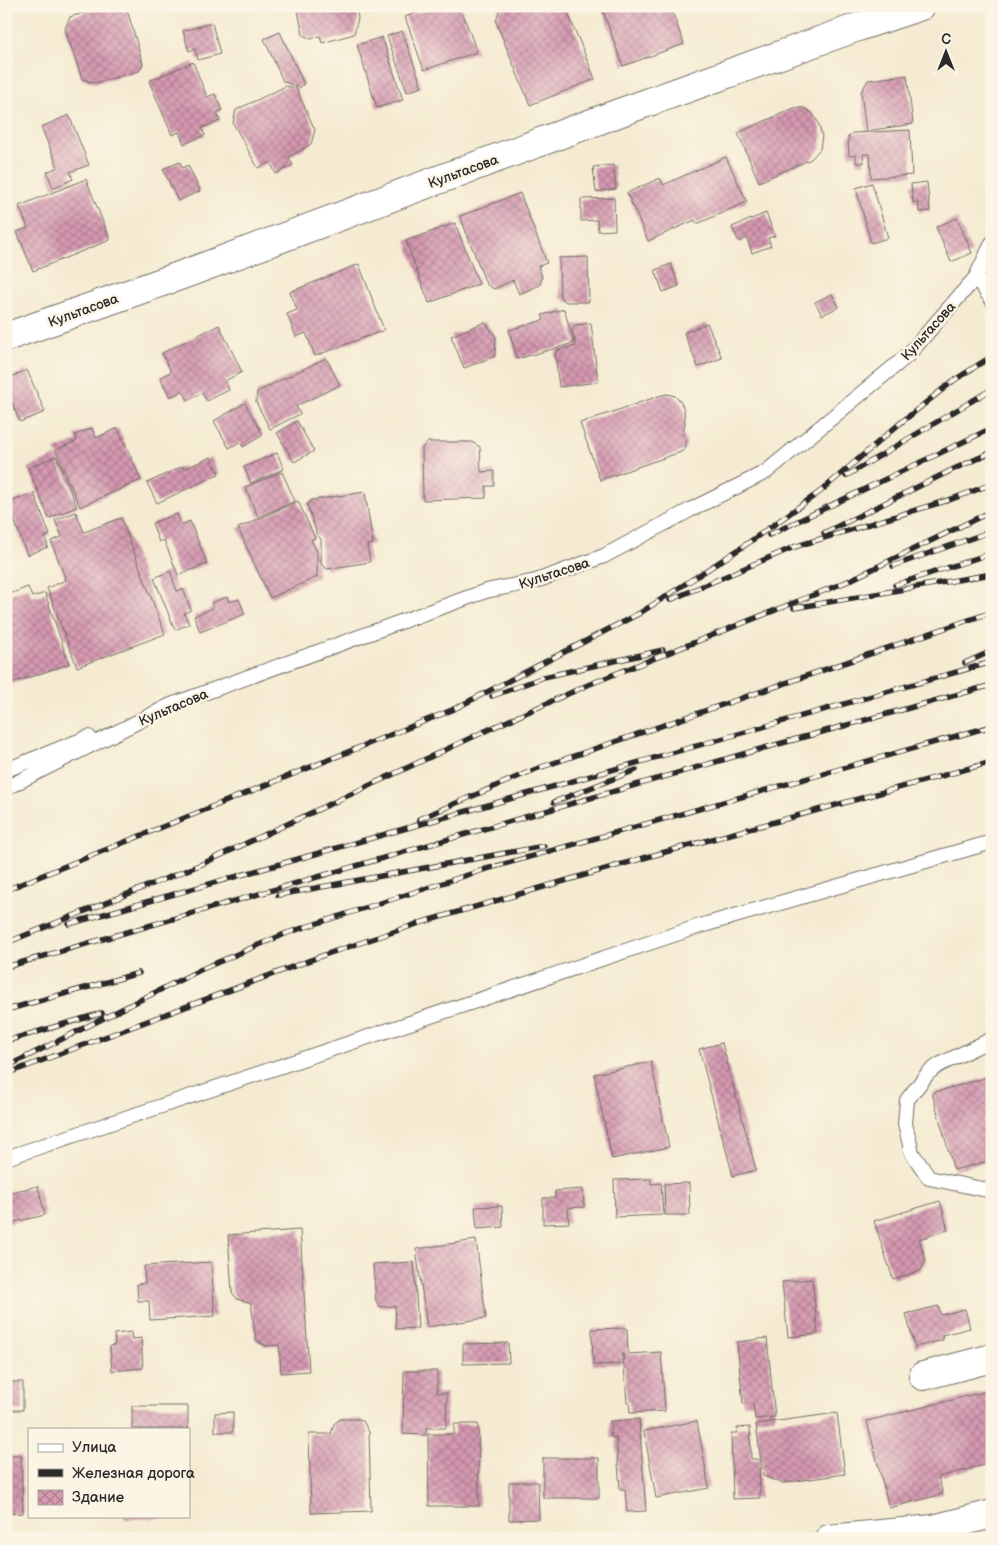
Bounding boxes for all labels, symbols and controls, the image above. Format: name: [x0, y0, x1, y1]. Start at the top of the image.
north arrow: [920, 28, 970, 78]
text: С: [941, 31, 951, 48]
street label: Культасова: [426, 151, 501, 192]
street label: Культасова: [46, 290, 121, 331]
street label: Культасова: [897, 298, 960, 364]
street label: Культасова: [517, 554, 592, 593]
street label: Культасова: [136, 685, 211, 730]
legend: [28, 1428, 190, 1518]
text: Улица: [72, 1438, 117, 1457]
text: Железная дорога: [72, 1464, 195, 1483]
text: Здание: [72, 1488, 124, 1507]

